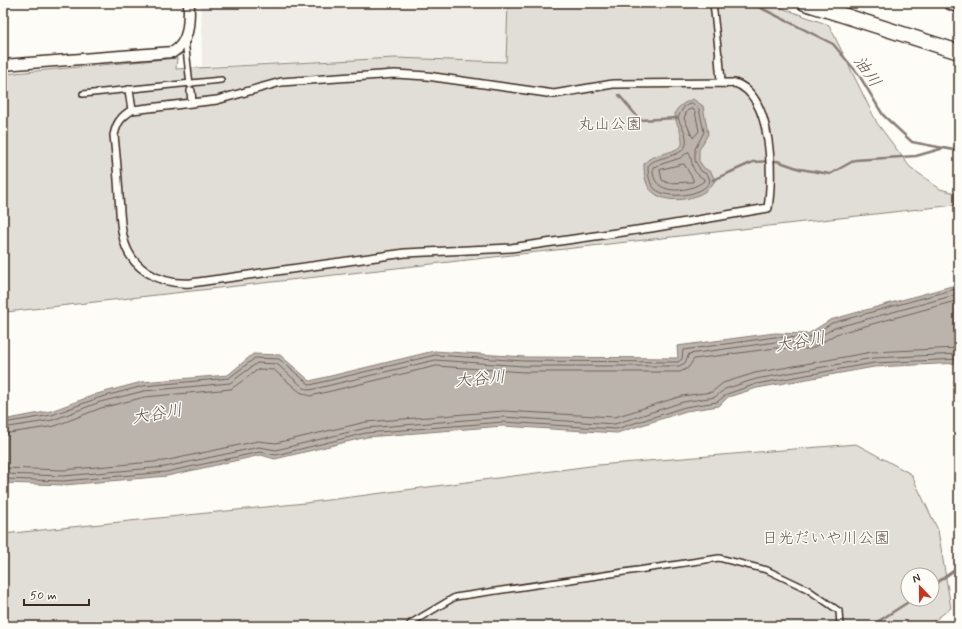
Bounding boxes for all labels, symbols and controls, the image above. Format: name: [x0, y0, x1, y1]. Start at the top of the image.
water label: 油川: [848, 51, 886, 92]
park label: 丸山公園: [578, 114, 642, 135]
water label: 大谷川: [773, 327, 827, 357]
water label: 大谷川: [454, 366, 506, 392]
water label: 大谷川: [130, 399, 184, 429]
park label: 日光だいや川公園: [762, 528, 890, 549]
north arrow: [900, 567, 940, 607]
text: N: [911, 571, 923, 587]
scale bar: [24, 581, 89, 607]
text: 50 m: [30, 588, 57, 604]

